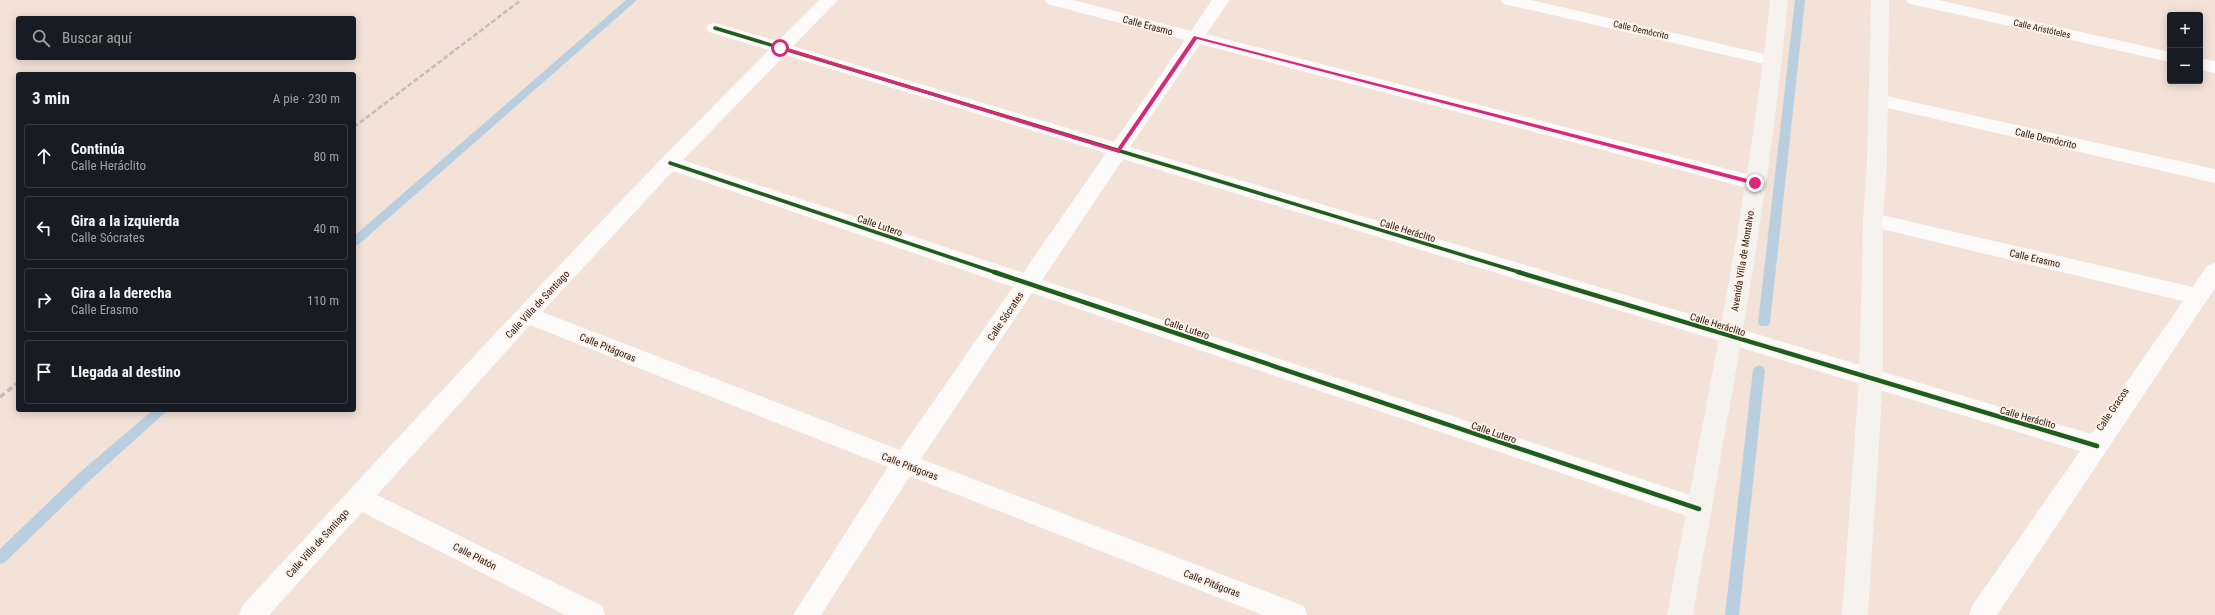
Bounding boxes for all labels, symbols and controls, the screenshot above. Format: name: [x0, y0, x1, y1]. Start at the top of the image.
map controls: [2167, 12, 2203, 84]
button: +: [2167, 12, 2203, 48]
street label: Calle Erasmo: [1121, 13, 1174, 37]
search box: [16, 16, 356, 60]
street label: Calle Aristóteles: [2012, 18, 2072, 40]
street label: Calle Demócrito: [1612, 19, 1670, 41]
icon: search: [30, 27, 52, 49]
text: Buscar aquí: [62, 29, 132, 47]
route start: [771, 39, 789, 57]
button: −: [2167, 48, 2203, 84]
text: 3 min: [32, 88, 70, 108]
text: A pie · 230 m: [273, 91, 340, 106]
street label: Calle Demócrito: [2014, 126, 2078, 151]
text: Continúa: [71, 140, 125, 158]
icon: ahead: [33, 145, 55, 167]
text: 80 m: [313, 149, 339, 164]
text: Calle Heráclito: [71, 158, 146, 173]
route end: [1746, 174, 1764, 192]
street label: Avenida Villa de Montalvo: [1729, 210, 1756, 312]
text: Gira a la izquierda: [71, 212, 179, 230]
street label: Calle Lutero: [856, 213, 904, 238]
icon: left: [33, 217, 55, 239]
street label: Calle Heráclito: [1379, 217, 1437, 244]
text: 40 m: [313, 221, 339, 236]
text: Calle Sócrates: [71, 230, 145, 245]
street label: Calle Erasmo: [2008, 247, 2061, 270]
street label: Calle Villa de Santiago: [503, 268, 572, 340]
text: Gira a la derecha: [71, 284, 172, 302]
icon: right: [33, 289, 55, 311]
street label: Calle Sócrates: [985, 289, 1026, 343]
text: 110 m: [307, 293, 339, 308]
text: Calle Erasmo: [71, 302, 138, 317]
street label: Calle Heráclito: [1689, 311, 1747, 338]
street label: Calle Lutero: [1163, 316, 1211, 341]
street label: Calle Pitágoras: [578, 331, 638, 364]
icon: arrive: [33, 361, 55, 383]
text: Llegada al destino: [71, 363, 181, 381]
street label: Calle Gracos: [2094, 385, 2131, 433]
street label: Calle Heráclito: [1999, 404, 2057, 431]
street label: Calle Lutero: [1470, 420, 1518, 445]
street label: Calle Pitágoras: [880, 451, 940, 482]
street label: Calle Villa de Santiago: [284, 507, 351, 580]
street label: Calle Platón: [451, 541, 499, 572]
street label: Calle Pitágoras: [1182, 568, 1242, 599]

